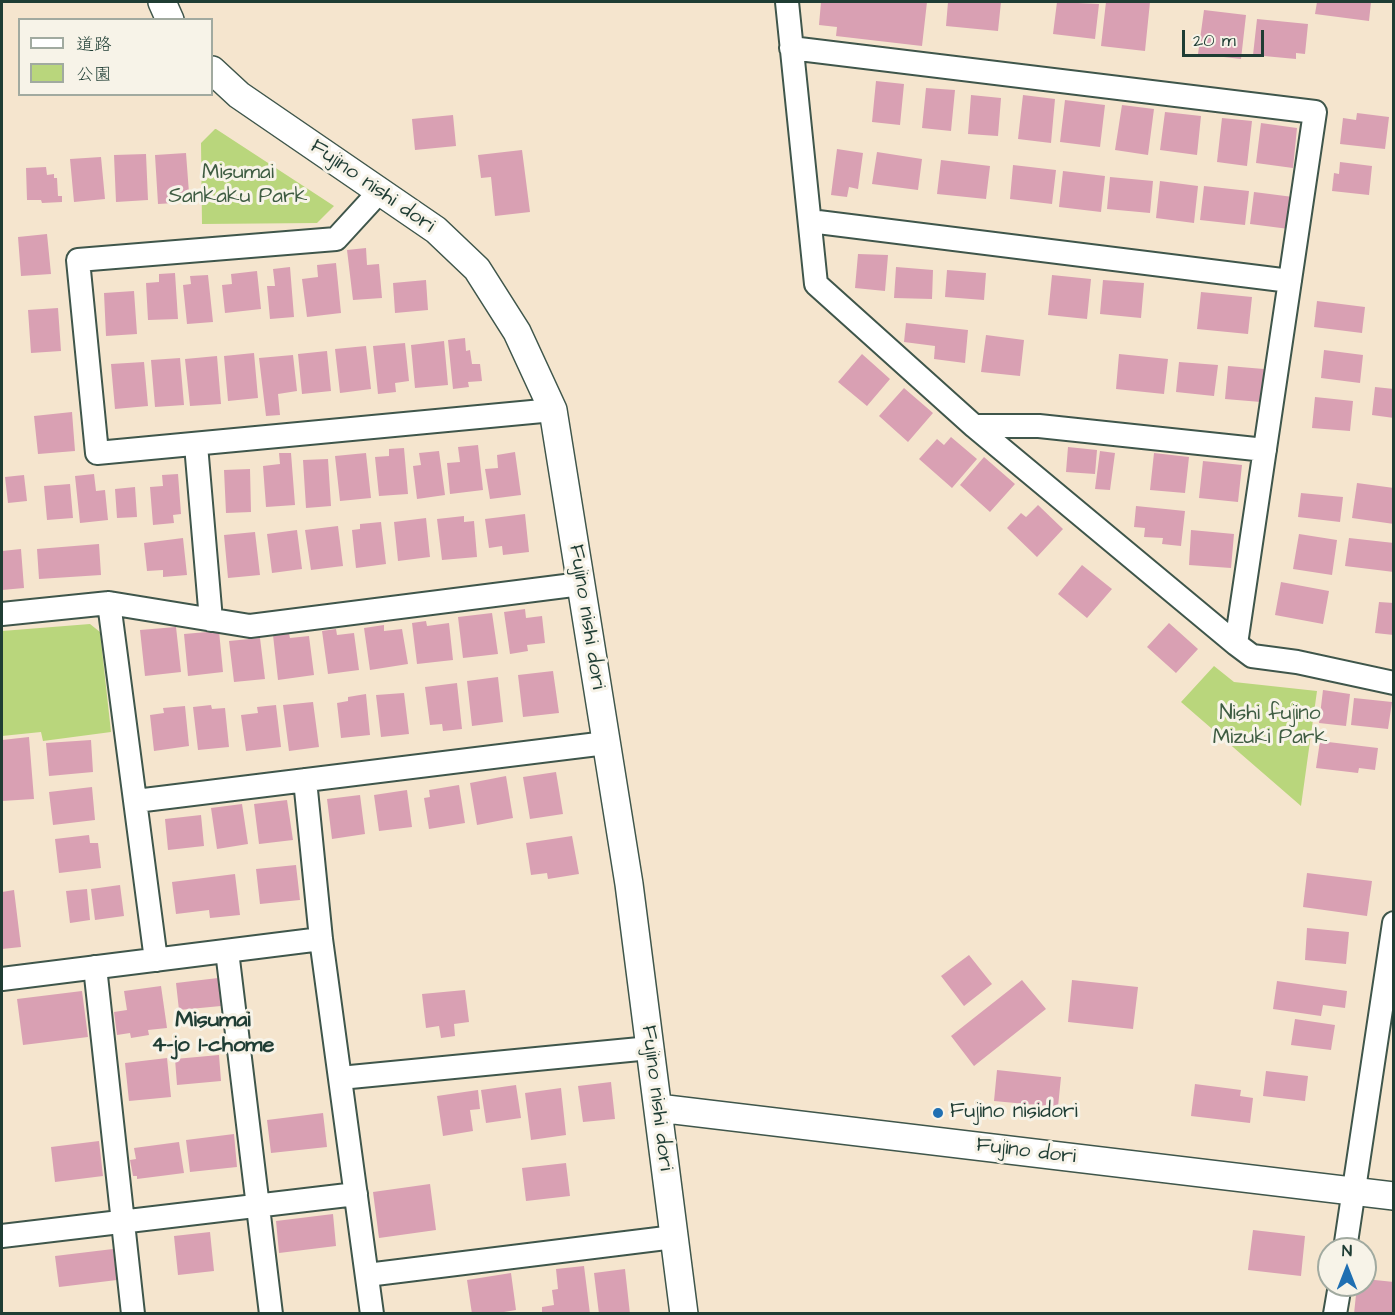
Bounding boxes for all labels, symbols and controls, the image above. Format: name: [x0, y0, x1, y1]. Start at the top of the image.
legend: [18, 18, 213, 96]
scale bar: [1185, 18, 1268, 56]
text: 20 m: [1193, 28, 1236, 53]
text: 道路: [76, 32, 112, 57]
text: 公園: [76, 62, 112, 87]
street label: Fujino nishi dori: [305, 135, 439, 239]
park label: Misumai Sankaku Park: [169, 161, 307, 211]
street label: Fujino nishi dori: [562, 543, 610, 691]
park label: Nishi fujino Mizuki Park: [1213, 702, 1327, 752]
district label: Misumai 4-jo 1-chome: [152, 1008, 274, 1060]
street label: Fujino nishi dori: [635, 1024, 677, 1172]
place label: Fujino nisidori: [950, 1100, 1078, 1126]
marker: Fujino nisidori: [931, 1106, 945, 1120]
street label: Fujino dori: [975, 1133, 1077, 1171]
north arrow: [1317, 1237, 1377, 1297]
text: N: [1342, 1240, 1352, 1262]

